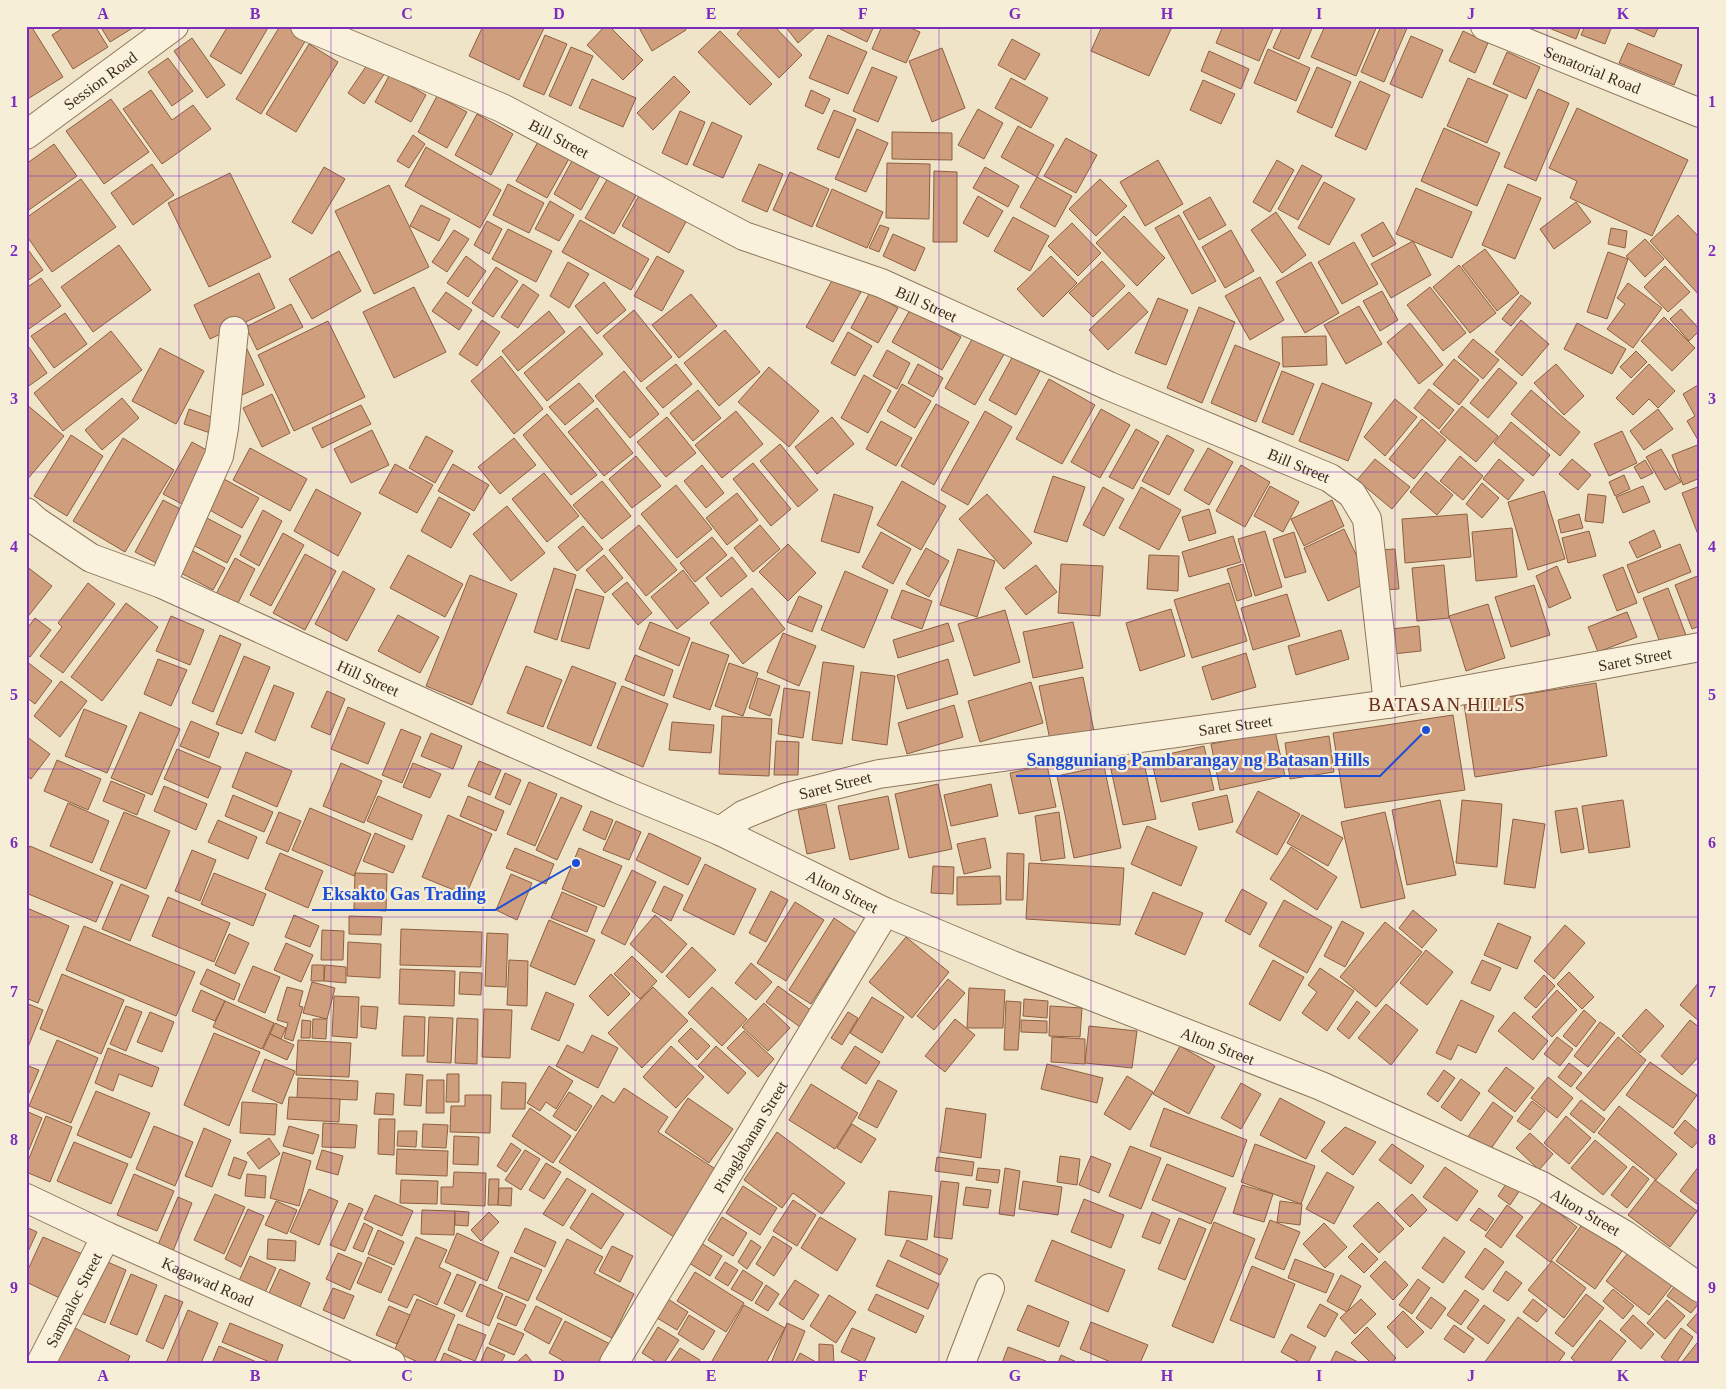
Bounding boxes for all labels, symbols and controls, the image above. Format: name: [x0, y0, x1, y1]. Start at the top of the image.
text: A: [97, 5, 109, 22]
text: B: [250, 5, 261, 22]
text: C: [401, 5, 413, 22]
text: D: [553, 5, 565, 22]
text: E: [706, 5, 716, 22]
text: F: [858, 5, 868, 22]
text: G: [1009, 5, 1022, 22]
text: H: [1161, 5, 1174, 22]
text: I: [1316, 5, 1322, 22]
text: J: [1467, 5, 1475, 22]
text: K: [1617, 5, 1630, 22]
street label: Senatorial Road: [1542, 43, 1643, 97]
street label: Session Road: [60, 48, 140, 113]
text: 1: [10, 93, 18, 110]
text: 1: [1708, 93, 1716, 110]
street label: Bill Street: [526, 116, 592, 162]
text: 2: [10, 242, 18, 259]
text: 2: [1708, 242, 1716, 259]
street label: Bill Street: [893, 283, 960, 325]
text: 3: [10, 390, 18, 407]
text: 3: [1708, 390, 1716, 407]
street label: Bill Street: [1265, 445, 1333, 486]
text: 4: [10, 538, 18, 555]
text: 4: [1708, 538, 1716, 555]
street label: Saret Street: [1597, 644, 1673, 674]
street label: Hill Street: [334, 657, 402, 700]
text: 5: [10, 686, 18, 703]
text: 5: [1708, 686, 1716, 703]
district label: BATASAN HILLS: [1368, 694, 1526, 715]
street label: Saret Street: [1197, 712, 1274, 739]
callout: Sangguniang Pambarangay ng Batasan Hills: [1016, 743, 1380, 776]
text: Sangguniang Pambarangay ng Batasan Hills: [1026, 750, 1370, 770]
street label: Saret Street: [797, 768, 874, 803]
text: 6: [10, 834, 18, 851]
text: 6: [1708, 834, 1716, 851]
street label: Alton Street: [804, 867, 881, 917]
callout: Eksakto Gas Trading: [312, 877, 495, 910]
text: Eksakto Gas Trading: [322, 884, 486, 904]
text: 7: [10, 983, 18, 1000]
text: 7: [1708, 983, 1716, 1000]
street label: Alton Street: [1178, 1024, 1257, 1068]
street label: Pinaglabanan Street: [710, 1077, 791, 1196]
text: 8: [10, 1131, 18, 1148]
text: 8: [1708, 1131, 1716, 1148]
street label: Alton Street: [1547, 1185, 1624, 1239]
street label: Sampaloc Street: [42, 1249, 105, 1350]
street label: Kagawad Road: [159, 1254, 256, 1310]
text: 9: [10, 1279, 18, 1296]
text: 9: [1708, 1279, 1716, 1296]
text: A: [97, 1367, 109, 1384]
text: B: [250, 1367, 261, 1384]
text: C: [401, 1367, 413, 1384]
text: D: [553, 1367, 565, 1384]
text: E: [706, 1367, 716, 1384]
text: F: [858, 1367, 868, 1384]
text: G: [1009, 1367, 1022, 1384]
text: H: [1161, 1367, 1174, 1384]
text: I: [1316, 1367, 1322, 1384]
text: J: [1467, 1367, 1475, 1384]
text: K: [1617, 1367, 1630, 1384]

